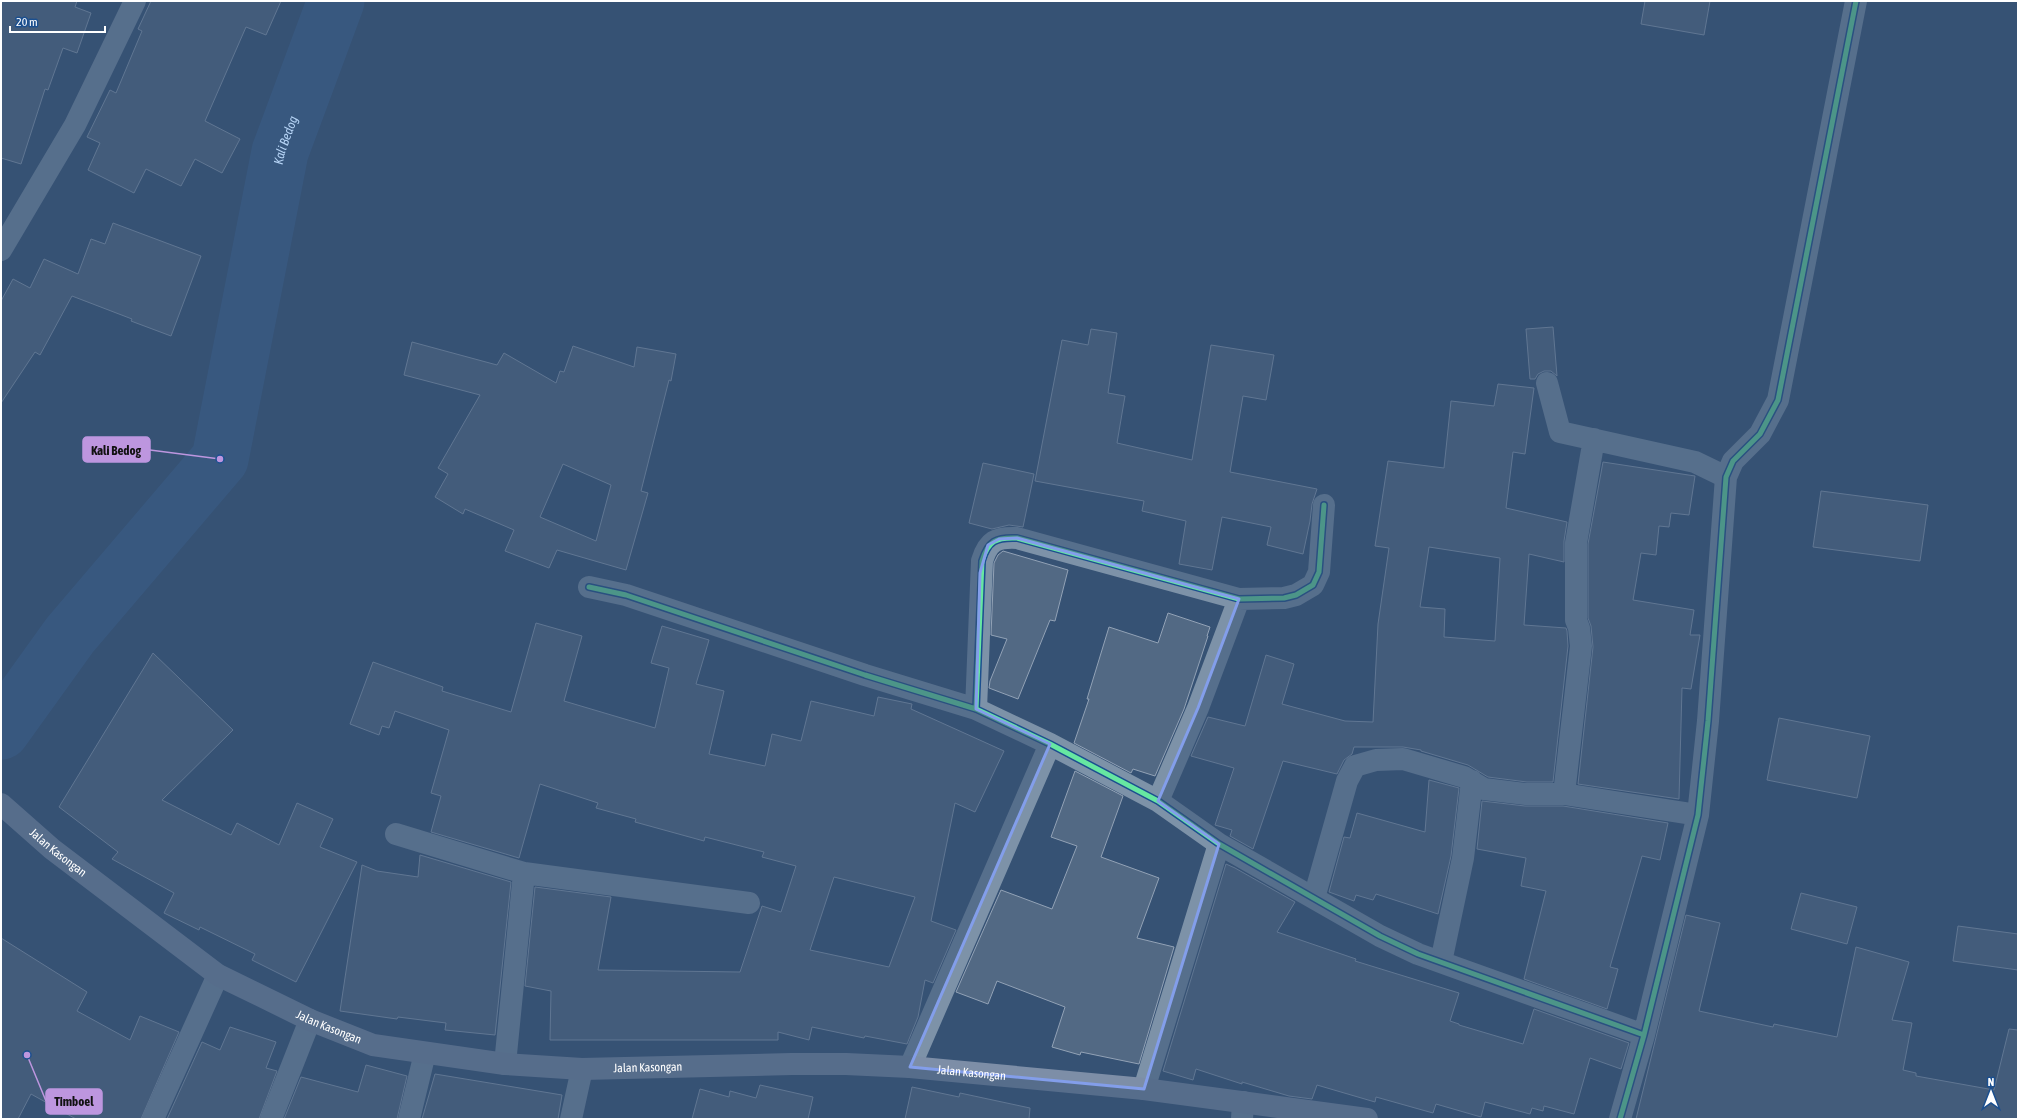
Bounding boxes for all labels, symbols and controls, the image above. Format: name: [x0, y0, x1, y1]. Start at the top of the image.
scale bar: [10, 8, 105, 34]
text: 20 m: [16, 15, 38, 29]
water label: Kali Bedog: [270, 114, 300, 166]
callout: Kali Bedog: [83, 437, 150, 462]
text: Kali Bedog: [91, 443, 142, 458]
street label: Jalan Kasongan: [27, 826, 89, 880]
street label: Jalan Kasongan: [294, 1007, 363, 1047]
street label: Jalan Kasongan: [613, 1060, 683, 1075]
street label: Jalan Kasongan: [936, 1063, 1006, 1083]
north arrow: [1971, 1072, 2011, 1112]
text: N: [1988, 1076, 1994, 1088]
callout: Timboel: [46, 1089, 102, 1114]
text: Timboel: [54, 1094, 94, 1109]

